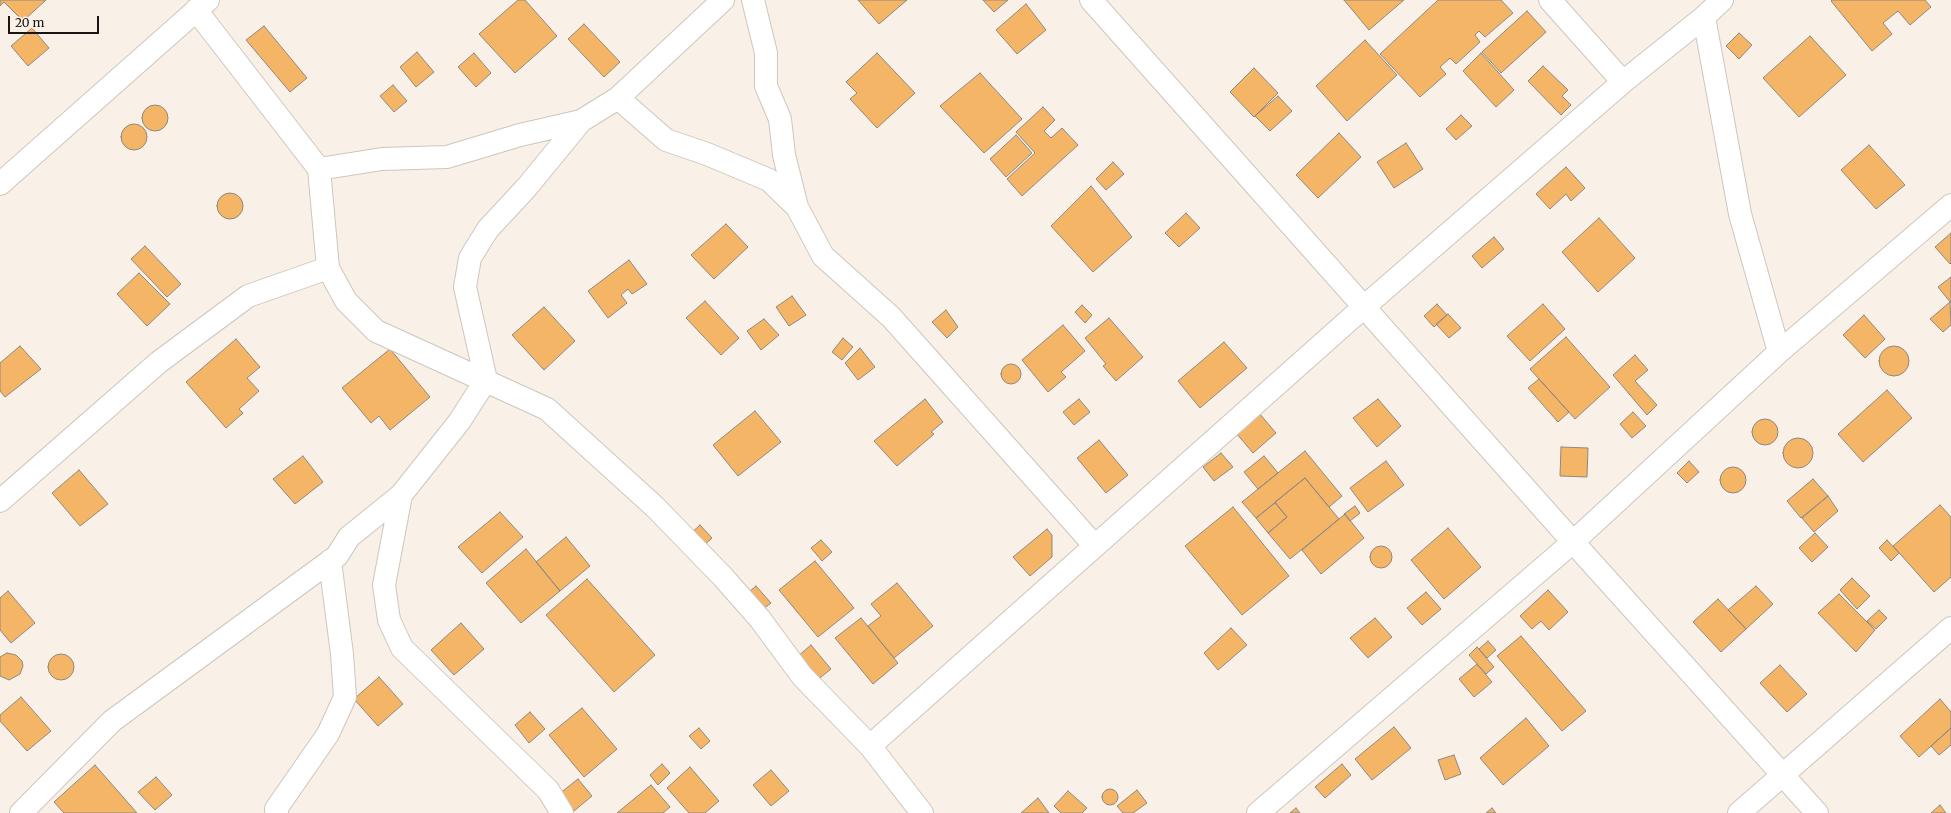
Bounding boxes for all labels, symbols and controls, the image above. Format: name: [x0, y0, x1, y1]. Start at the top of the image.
scale bar: [10, 8, 101, 34]
text: 20 m: [15, 15, 44, 30]

